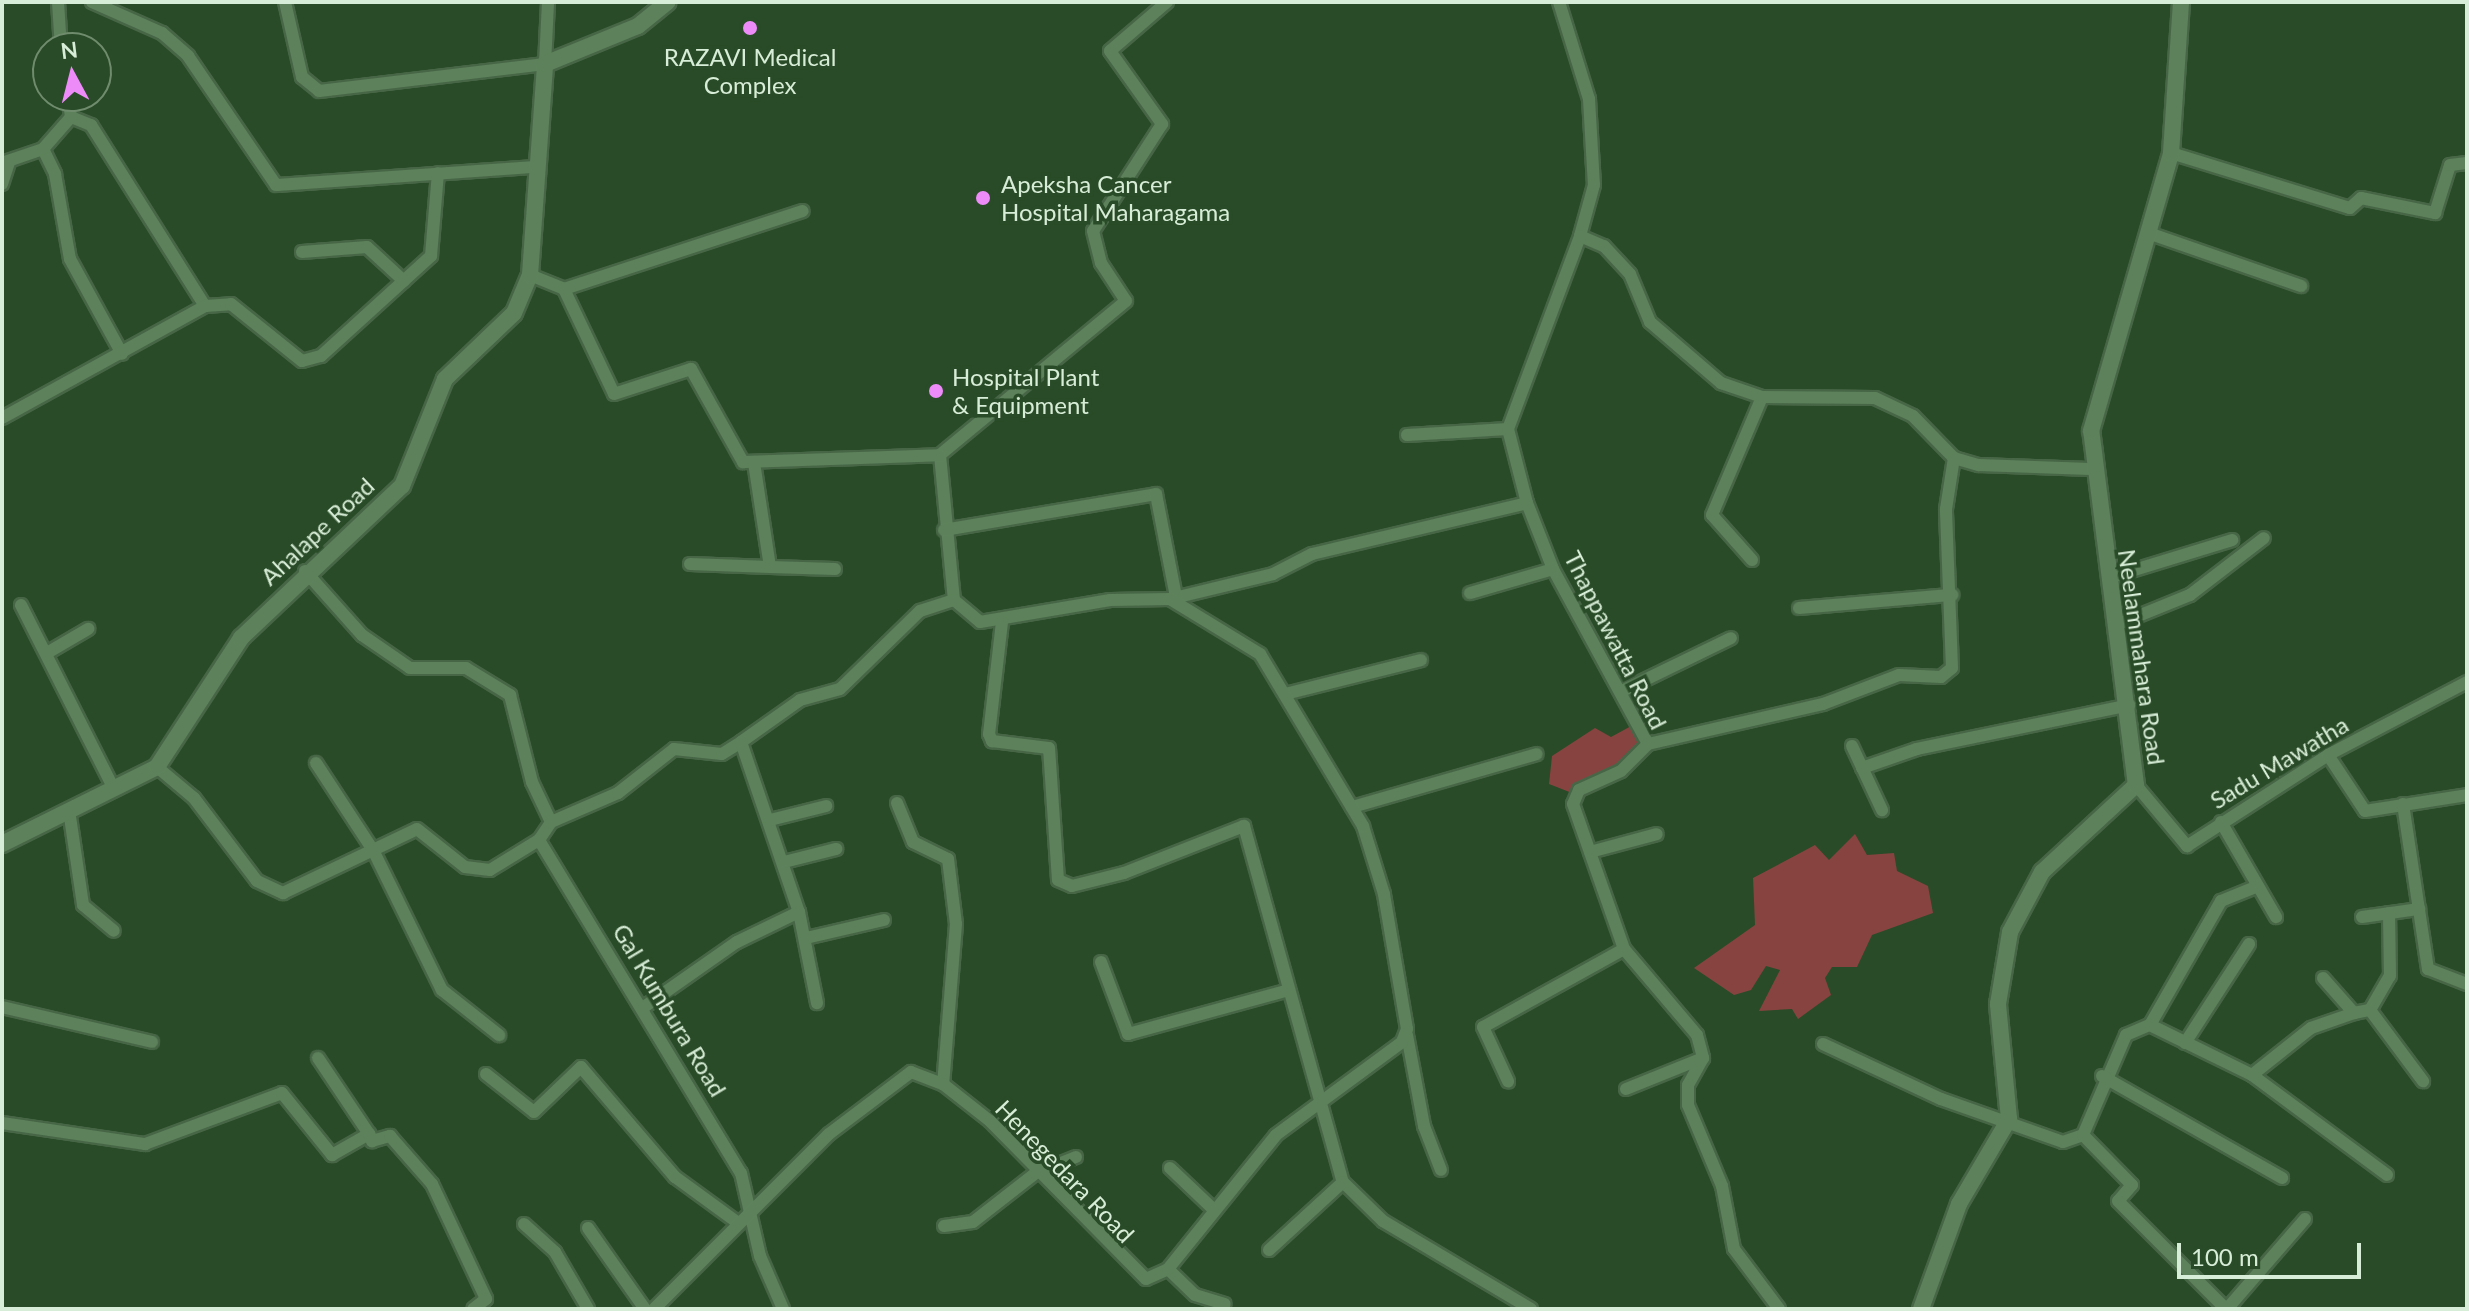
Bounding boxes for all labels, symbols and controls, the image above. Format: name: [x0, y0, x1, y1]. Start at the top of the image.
marker: RAZAVI Medical Complex: [739, 17, 761, 39]
north arrow: [32, 32, 112, 112]
text: N: [59, 35, 79, 64]
place label: RAZAVI Medical Complex: [664, 43, 836, 99]
place label: Apeksha Cancer Hospital Maharagama: [1001, 170, 1230, 226]
marker: Apeksha Cancer Hospital Maharagama: [972, 187, 994, 209]
place label: Hospital Plant & Equipment: [952, 363, 1099, 419]
marker: Hospital Plant & Equipment: [927, 382, 945, 400]
street label: Ahalape Road: [254, 471, 380, 591]
street label: Thappawatta Road: [1559, 546, 1673, 734]
street label: Neelammahara Road: [2113, 547, 2171, 767]
street label: Sadu Mawatha: [2205, 710, 2353, 814]
street label: Gal Kumbura Road: [607, 918, 733, 1102]
street label: Henegedara Road: [990, 1094, 1140, 1248]
scale bar: [2181, 1227, 2365, 1277]
text: 100 m: [2191, 1242, 2259, 1271]

